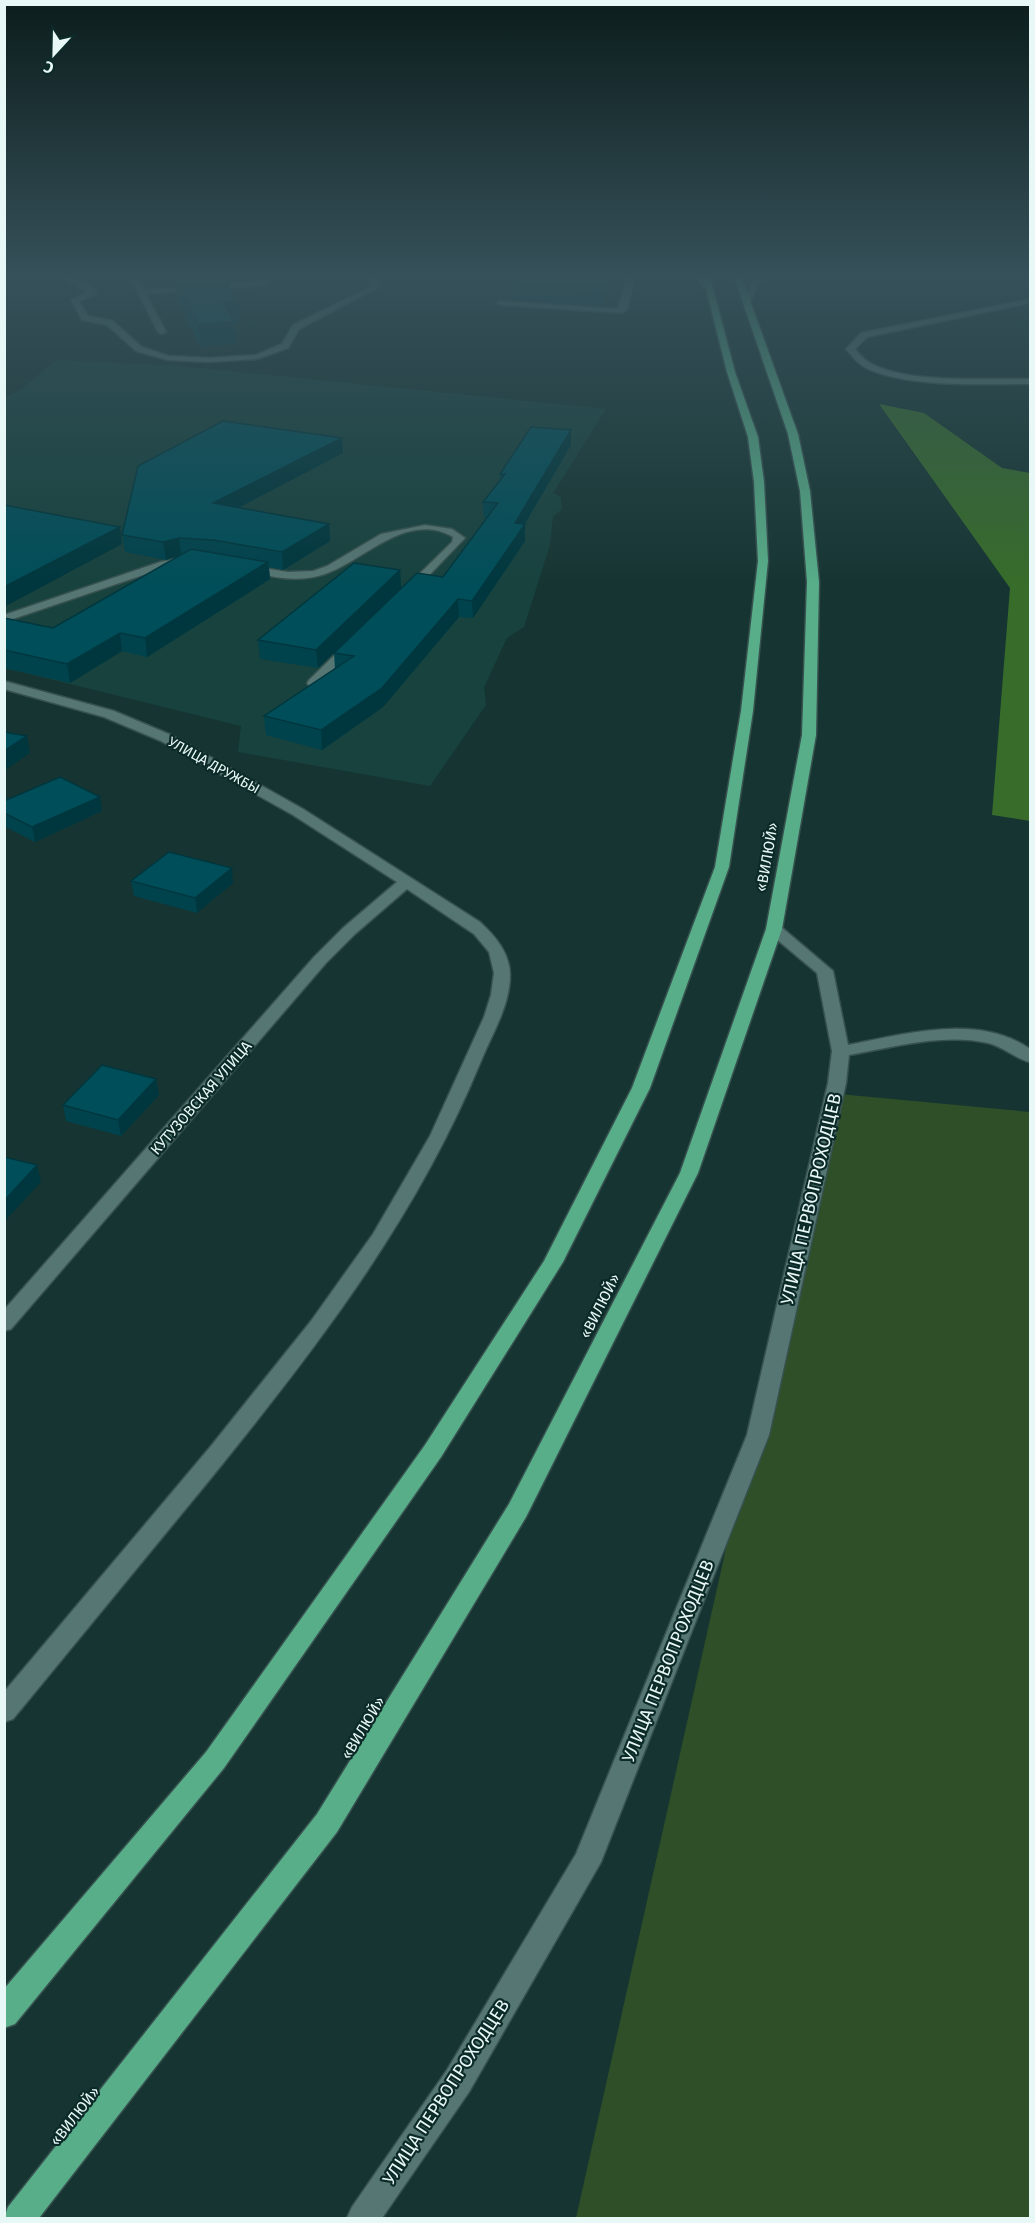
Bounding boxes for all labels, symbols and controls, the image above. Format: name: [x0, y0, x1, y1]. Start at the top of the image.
north arrow: [24, 24, 84, 84]
text: С: [40, 57, 56, 78]
street label: УЛИЦА ДРУЖБЫ: [165, 733, 263, 798]
street label: «ВИЛЮЙ»: [752, 821, 782, 893]
street label: КУТУЗОВСКАЯ УЛИЦА: [147, 1037, 256, 1159]
street label: УЛИЦА ПЕРВОПРОХОДЦЕВ: [776, 1091, 846, 1307]
street label: «ВИЛЮЙ»: [576, 1271, 624, 1341]
street label: УЛИЦА ПЕРВОПРОХОДЦЕВ: [617, 1557, 719, 1765]
street label: «ВИЛЮЙ»: [337, 1693, 389, 1763]
street label: УЛИЦА ПЕРВОПРОХОДЦЕВ: [378, 1995, 514, 2189]
street label: «ВИЛЮЙ»: [46, 2083, 104, 2149]

